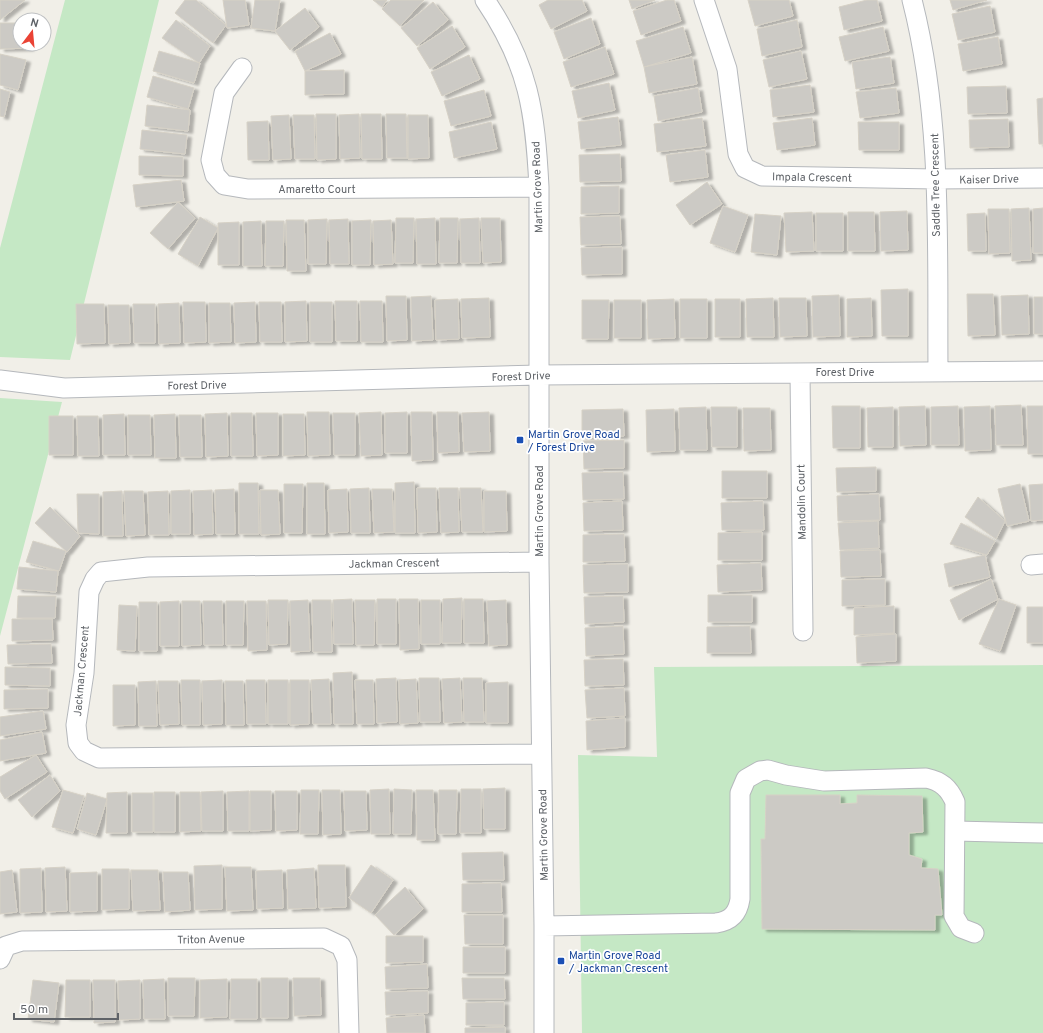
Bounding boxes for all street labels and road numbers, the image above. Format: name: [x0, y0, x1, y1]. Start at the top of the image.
street label: Saddle Tree Crescent: [928, 133, 944, 237]
street label: Martin Grove Road: [529, 141, 547, 233]
street label: Impala Crescent: [772, 170, 852, 186]
street label: Kaiser Drive: [959, 172, 1019, 188]
street label: Amaretto Court: [278, 183, 356, 197]
street label: Forest Drive: [815, 366, 875, 380]
street label: Forest Drive: [491, 369, 551, 385]
street label: Forest Drive: [167, 378, 227, 394]
street label: Mandolin Court: [794, 464, 810, 540]
street label: Martin Grove Road: [533, 465, 547, 557]
street label: Jackman Crescent: [348, 556, 440, 572]
street label: Jackman Crescent: [71, 625, 93, 717]
street label: Martin Grove Road: [536, 789, 552, 881]
street label: Triton Avenue: [177, 932, 245, 948]

